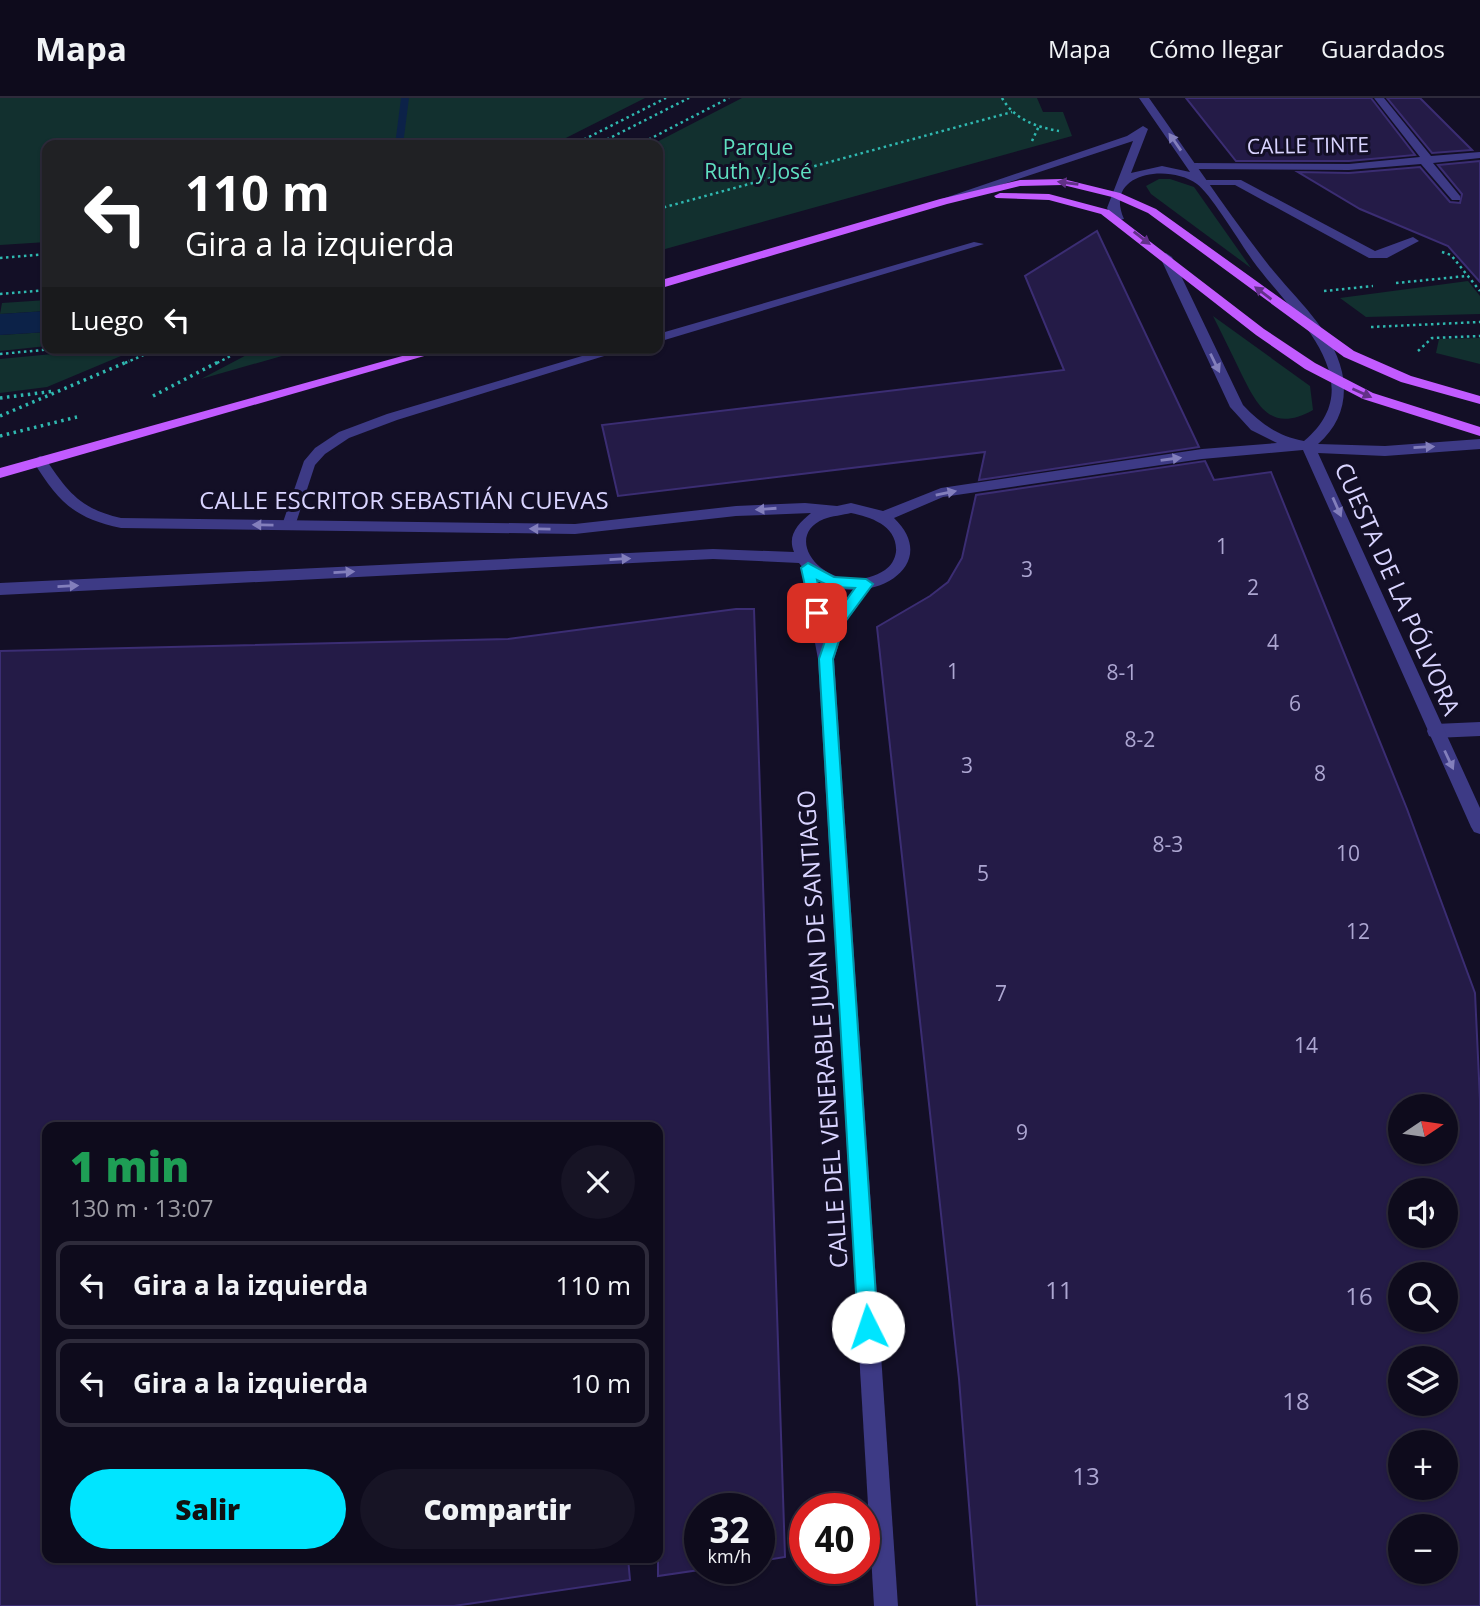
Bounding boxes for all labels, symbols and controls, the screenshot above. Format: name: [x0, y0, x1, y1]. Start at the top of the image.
text: Mapa: [35, 26, 127, 71]
text: Mapa: [1048, 32, 1111, 65]
text: Cómo llegar: [1149, 32, 1283, 65]
text: Guardados: [1321, 32, 1445, 65]
street label: CALLE TINTE: [1247, 130, 1369, 160]
park label: Parque Ruth y José: [704, 133, 812, 185]
one-way arrow: [1168, 133, 1182, 151]
text: 110 m: [185, 159, 330, 225]
icon: left: [70, 168, 161, 259]
one-way arrow: [1057, 178, 1079, 189]
text: Gira a la izquierda: [185, 222, 455, 265]
one-way arrow: [1132, 231, 1150, 246]
one-way arrow: [1254, 287, 1272, 301]
icon: left: [158, 301, 196, 339]
text: Luego: [70, 302, 144, 338]
one-way arrow: [1210, 353, 1221, 373]
one-way arrow: [1352, 388, 1373, 399]
one-way arrow: [1414, 442, 1436, 453]
one-way arrow: [1160, 453, 1182, 464]
street label: CUESTA DE LA PÓLVORA: [1328, 457, 1469, 721]
street label: CALLE ESCRITOR SEBASTIÁN CUEVAS: [199, 483, 609, 516]
one-way arrow: [935, 487, 957, 498]
one-way arrow: [1331, 497, 1343, 517]
one-way arrow: [755, 504, 777, 515]
one-way arrow: [252, 519, 274, 530]
one-way arrow: [529, 523, 551, 535]
house number: 1: [1216, 532, 1228, 560]
one-way arrow: [610, 553, 632, 564]
house number: 3: [1021, 555, 1033, 583]
one-way arrow: [334, 567, 356, 578]
house number: 2: [1247, 573, 1259, 601]
one-way arrow: [57, 580, 79, 591]
pin: [787, 583, 847, 643]
icon: arrive: [798, 594, 836, 632]
house number: 4: [1267, 628, 1279, 656]
house number: 1: [947, 657, 959, 685]
house number: 8-1: [1107, 658, 1137, 686]
house number: 6: [1289, 689, 1301, 717]
house number: 8-2: [1125, 725, 1155, 753]
one-way arrow: [1443, 750, 1455, 770]
house number: 3: [961, 751, 973, 779]
house number: 8: [1314, 759, 1326, 787]
street label: CALLE DEL VENERABLE JUAN DE SANTIAGO: [788, 789, 855, 1269]
house number: 8-3: [1153, 830, 1183, 858]
house number: 10: [1336, 839, 1360, 867]
house number: 5: [977, 859, 989, 887]
house number: 12: [1346, 917, 1370, 945]
house number: 7: [995, 979, 1007, 1007]
house number: 14: [1294, 1031, 1318, 1059]
north arrow: [1388, 1094, 1458, 1164]
map controls: [1388, 1094, 1458, 1584]
house number: 9: [1016, 1118, 1028, 1146]
text: 1 min: [70, 1137, 189, 1194]
button: close: [561, 1145, 635, 1219]
button: sound: [1388, 1178, 1458, 1248]
text: 130 m · 13:07: [70, 1192, 213, 1224]
button: search: [1388, 1262, 1458, 1332]
icon: left: [74, 1266, 112, 1304]
text: Gira a la izquierda: [133, 1267, 368, 1303]
text: 110 m: [556, 1267, 631, 1303]
house number: 11: [1045, 1273, 1073, 1306]
house number: 16: [1345, 1279, 1373, 1312]
position arrow: [831, 1290, 905, 1364]
button: layers: [1388, 1346, 1458, 1416]
icon: left: [74, 1364, 112, 1402]
text: Gira a la izquierda: [133, 1365, 368, 1401]
text: 10 m: [570, 1365, 631, 1401]
house number: 18: [1282, 1384, 1310, 1417]
button: +: [1388, 1430, 1458, 1500]
house number: 13: [1072, 1459, 1100, 1492]
button: Salir: [70, 1469, 346, 1549]
button: Compartir: [360, 1469, 635, 1549]
speed limit sign: 40: [789, 1493, 880, 1584]
text: 32: [709, 1506, 750, 1553]
button: −: [1388, 1514, 1458, 1584]
text: km/h: [708, 1544, 751, 1568]

